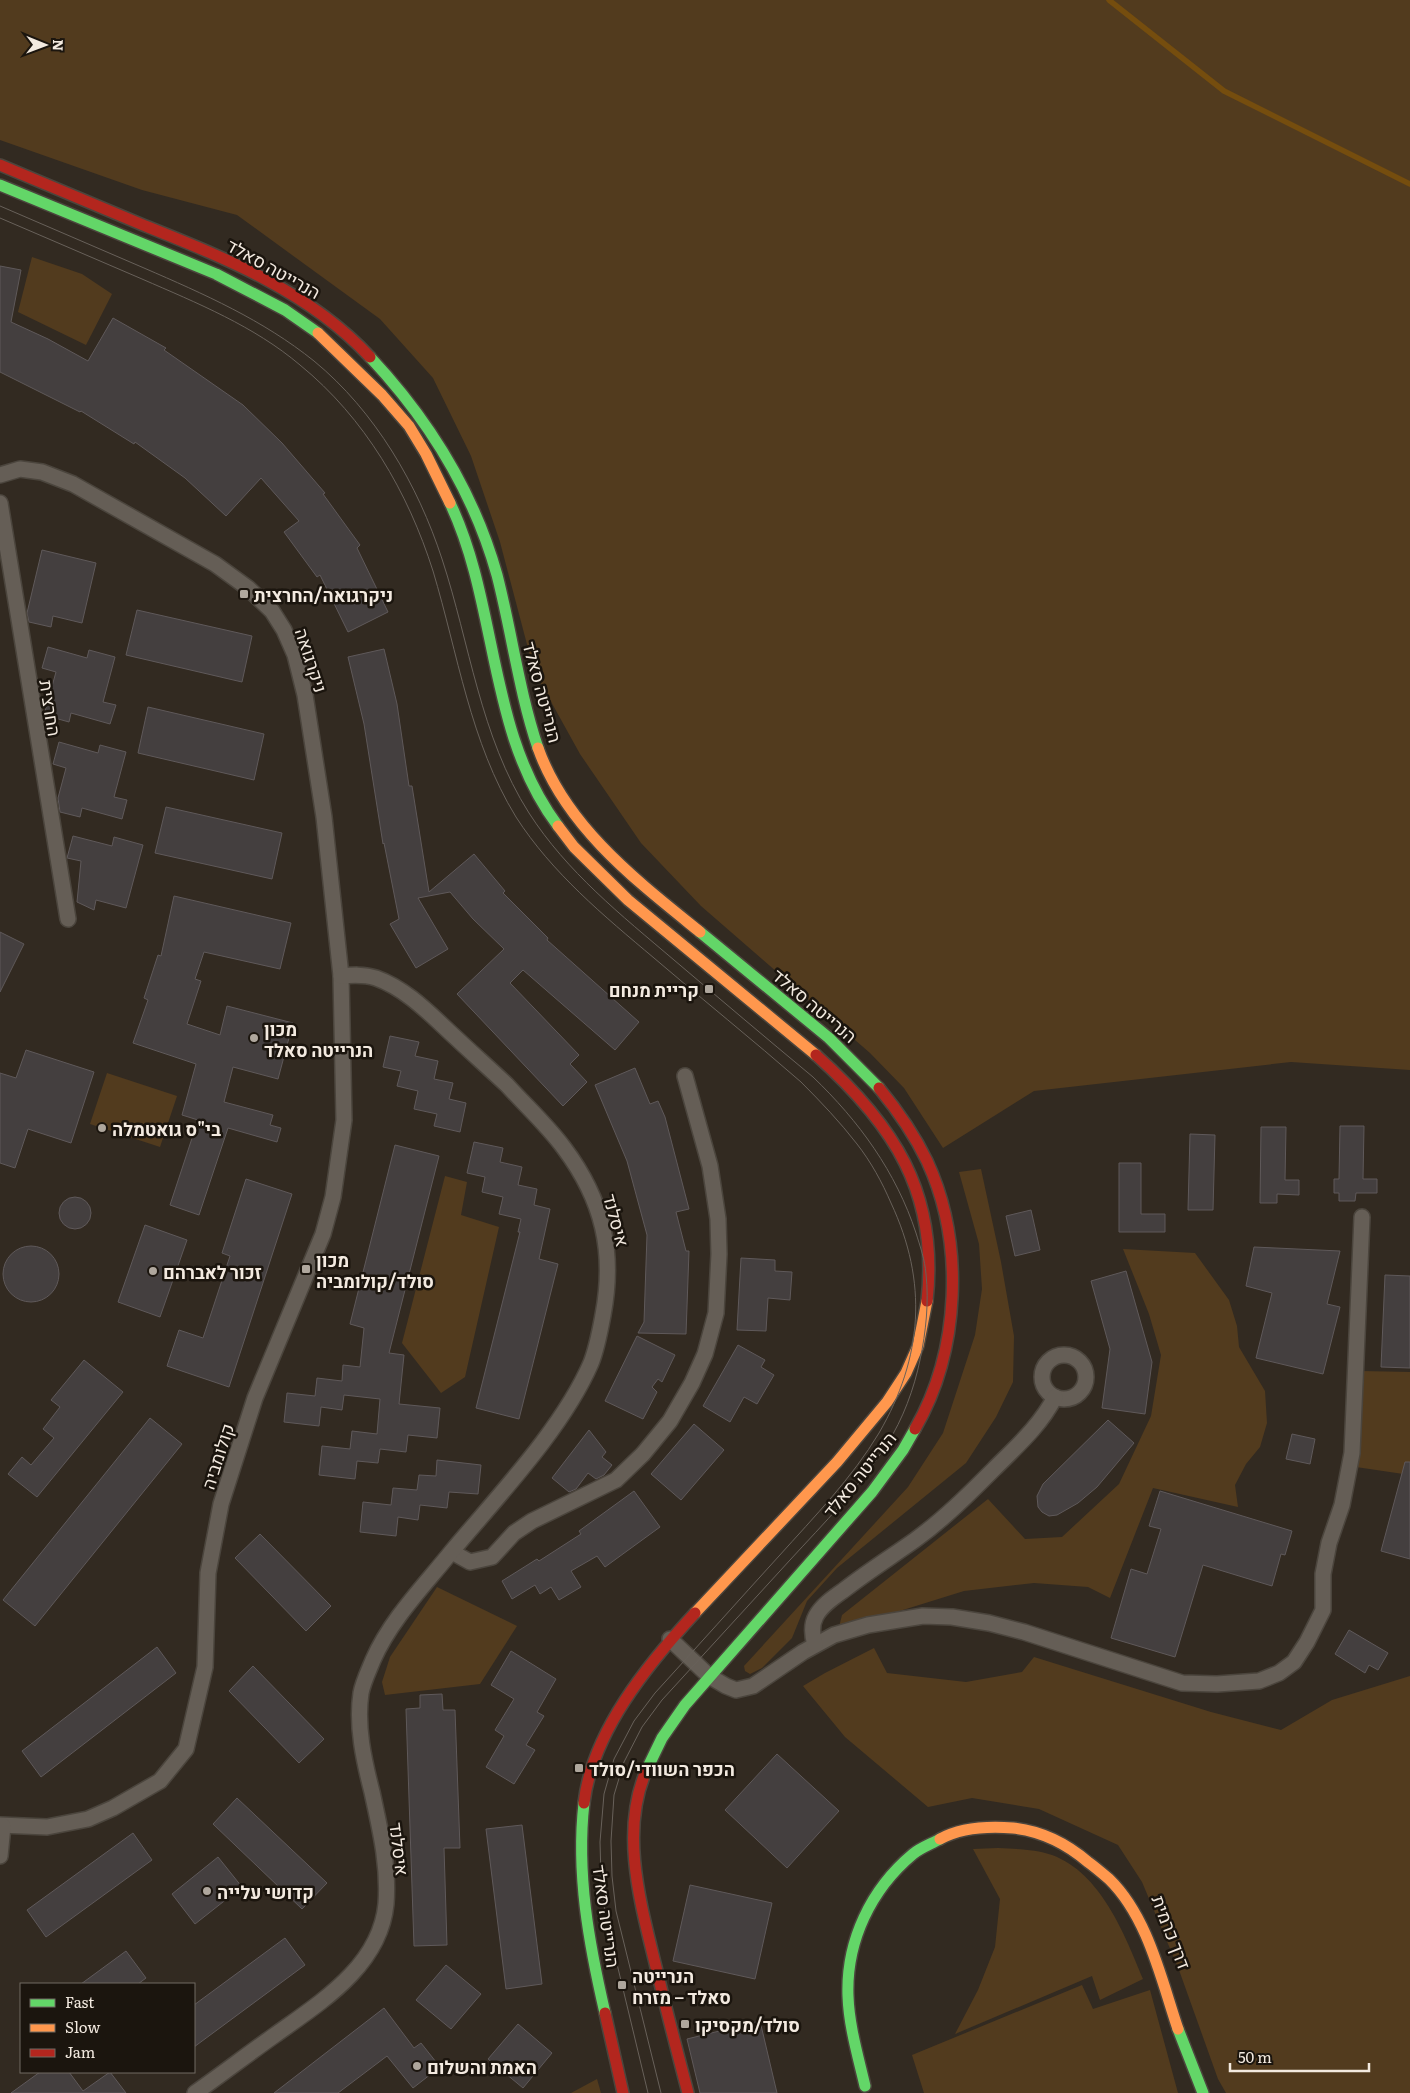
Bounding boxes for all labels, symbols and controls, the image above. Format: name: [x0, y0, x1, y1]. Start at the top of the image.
north arrow: [20, 20, 70, 70]
text: N: [49, 39, 69, 52]
street label: הנרייטה סאלד: [222, 231, 326, 305]
place label: ניקרגואה/החרצית: [254, 581, 393, 608]
marker: ניקרגואה/החרצית: [238, 588, 250, 600]
street label: ניקרגואה: [289, 624, 335, 696]
street label: הנרייטה סאלד: [517, 638, 569, 746]
street label: החרצית: [33, 678, 69, 738]
street label: הנרייטה סאלד: [767, 961, 863, 1049]
place label: קריית מנחם: [609, 976, 699, 1003]
marker: קריית מנחם: [703, 983, 715, 995]
place label: מכון הנרייטה סאלד: [264, 1015, 373, 1063]
marker: מכון הנרייטה סאלד: [248, 1032, 260, 1044]
place label: בי"ס גואטמלה: [112, 1115, 221, 1142]
marker: בי"ס גואטמלה: [96, 1122, 108, 1134]
street label: איסלנד: [597, 1191, 637, 1249]
place label: מכון סולד/קולומביה: [316, 1246, 434, 1294]
place label: זכור לאברהם: [163, 1258, 262, 1285]
marker: מכון סולד/קולומביה: [300, 1263, 312, 1275]
marker: זכור לאברהם: [147, 1265, 159, 1277]
street label: קולומביה: [194, 1420, 240, 1492]
street label: הנרייטה סאלד: [816, 1425, 902, 1523]
place label: הכפר השוודי/סולד: [589, 1755, 735, 1782]
marker: הכפר השוודי/סולד: [573, 1762, 585, 1774]
street label: איסלנד: [383, 1821, 417, 1877]
street label: הנרייטה סאלד: [586, 1863, 628, 1969]
place label: קדושי עלייה: [217, 1878, 314, 1905]
marker: קדושי עלייה: [201, 1885, 213, 1897]
street label: דרך כרמית: [1146, 1891, 1198, 1973]
place label: הנרייטה סאלד – מזרח: [632, 1962, 731, 2010]
marker: הנרייטה סאלד – מזרח: [616, 1979, 628, 1991]
legend: [20, 1983, 195, 2073]
text: Fast: [65, 1990, 94, 2013]
place label: סולד/מקסיקו: [695, 2011, 800, 2038]
text: Slow: [65, 2015, 100, 2038]
marker: סולד/מקסיקו: [679, 2018, 691, 2030]
text: Jam: [65, 2040, 96, 2063]
scale bar: [1230, 2040, 1369, 2072]
text: 50 m: [1238, 2045, 1272, 2068]
place label: האמת והשלום: [427, 2053, 537, 2080]
marker: האמת והשלום: [411, 2060, 423, 2072]

